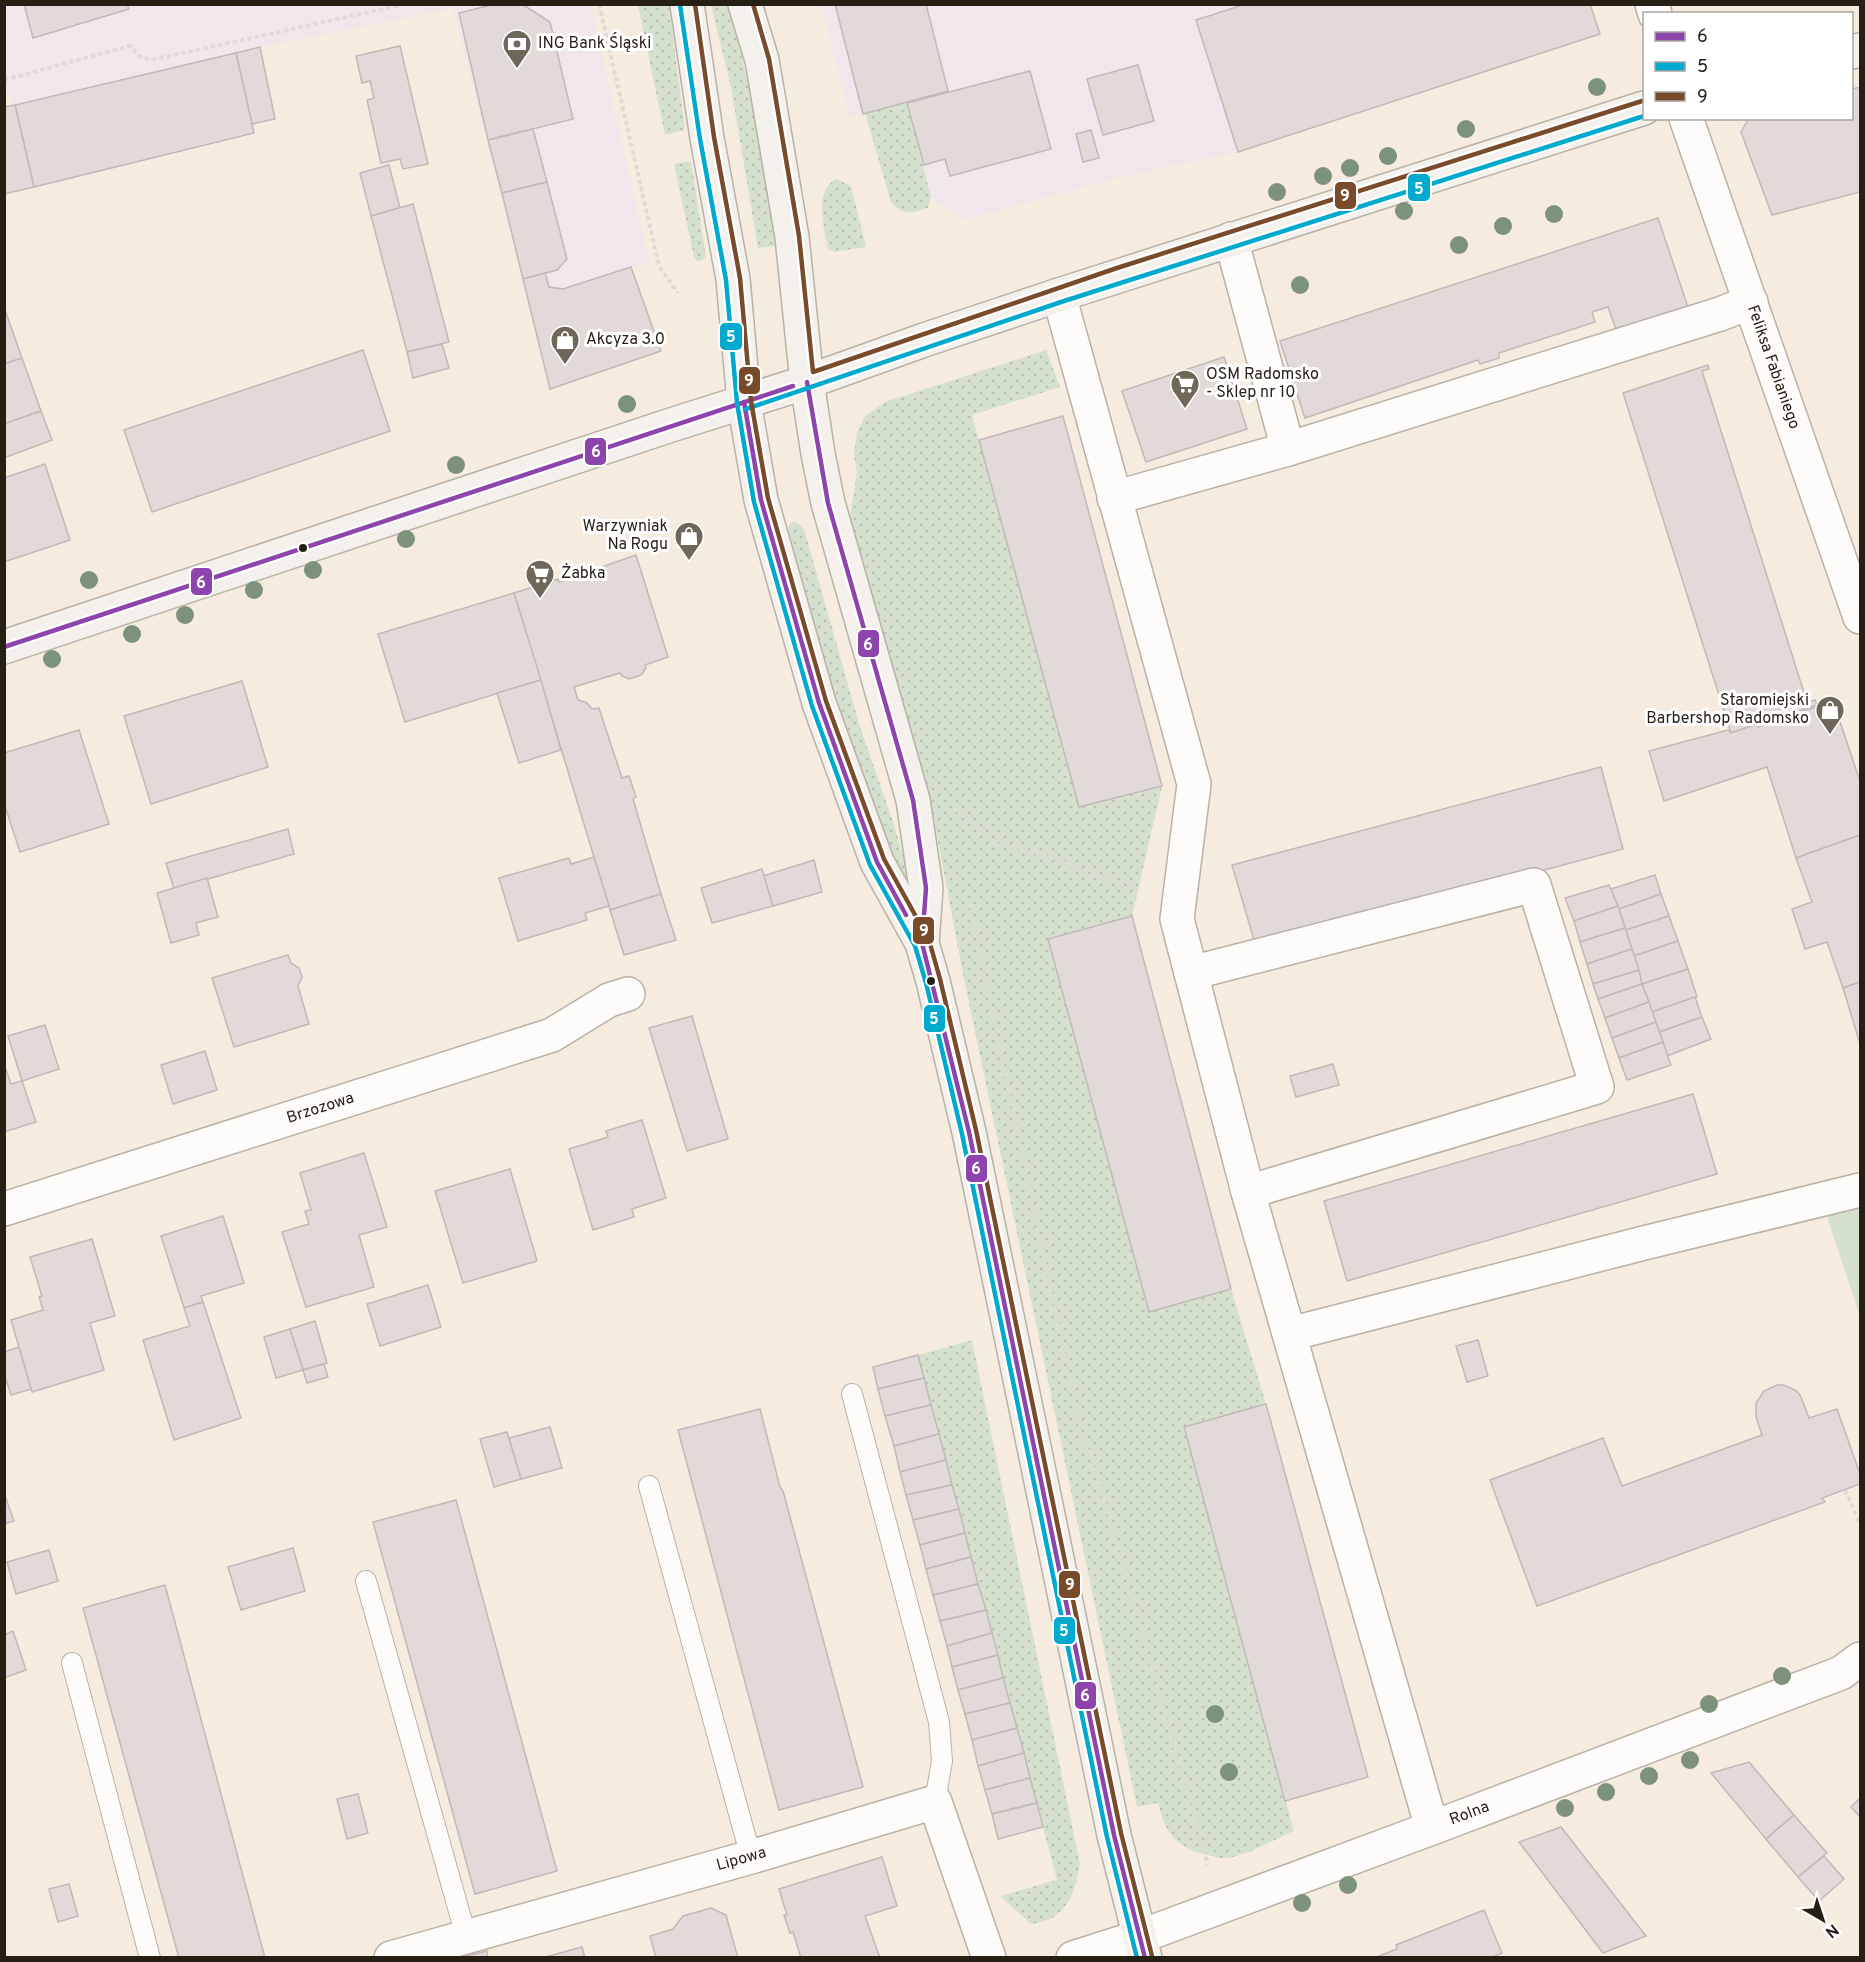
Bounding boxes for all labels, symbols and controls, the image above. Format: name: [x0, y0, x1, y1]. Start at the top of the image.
legend: [1643, 12, 1853, 120]
text: 6: [1697, 26, 1708, 49]
bank icon: ING Bank Śląski: [501, 28, 533, 70]
place label: ING Bank Śląski: [538, 32, 651, 54]
text: 5: [1697, 56, 1708, 79]
text: 9: [1697, 86, 1708, 109]
line badge: 5: [1407, 173, 1431, 202]
text: 5: [1414, 180, 1424, 200]
line badge: 9: [1334, 181, 1357, 210]
text: 9: [1340, 187, 1350, 207]
street label: Feliksa Fabianiego: [1742, 303, 1804, 432]
line badge: 5: [719, 322, 743, 351]
shop icon: Akcyza 3.0: [549, 324, 581, 366]
text: 5: [726, 328, 736, 348]
place label: Akcyza 3.0: [586, 330, 665, 350]
place label: OSM Radomsko - Sklep nr 10: [1206, 365, 1319, 403]
line badge: 9: [738, 366, 761, 395]
supermarket icon: OSM Radomsko - Sklep nr 10: [1169, 368, 1201, 410]
text: 9: [744, 372, 754, 392]
line badge: 6: [584, 437, 607, 466]
text: 6: [591, 443, 601, 463]
place label: Warzywniak Na Rogu: [582, 517, 668, 555]
shop icon: Warzywniak Na Rogu: [673, 520, 705, 562]
unlabelled marker: [297, 542, 309, 554]
supermarket icon: Żabka: [524, 558, 556, 600]
place label: Żabka: [561, 563, 605, 584]
line badge: 6: [190, 567, 213, 596]
text: 6: [196, 574, 206, 594]
line badge: 6: [857, 629, 880, 658]
text: 6: [863, 636, 873, 656]
place label: Staromiejski Barbershop Radomsko: [1646, 691, 1809, 729]
shop icon: Staromiejski Barbershop Radomsko: [1814, 694, 1846, 736]
line badge: 9: [912, 916, 935, 945]
text: 9: [919, 922, 929, 942]
unlabelled marker: [925, 975, 937, 987]
line badge: 5: [923, 1004, 946, 1033]
text: 5: [929, 1010, 939, 1030]
street label: Brzozowa: [284, 1088, 357, 1129]
line badge: 6: [965, 1154, 988, 1183]
text: 6: [971, 1160, 981, 1180]
line badge: 9: [1058, 1570, 1081, 1599]
text: 9: [1065, 1576, 1075, 1596]
line badge: 5: [1053, 1616, 1076, 1645]
text: 5: [1059, 1622, 1069, 1642]
line badge: 6: [1074, 1681, 1097, 1710]
text: 6: [1080, 1687, 1090, 1707]
street label: Rolna: [1447, 1797, 1492, 1830]
street label: Lipowa: [714, 1843, 769, 1876]
north arrow: [1793, 1890, 1853, 1950]
text: N: [1820, 1919, 1842, 1941]

